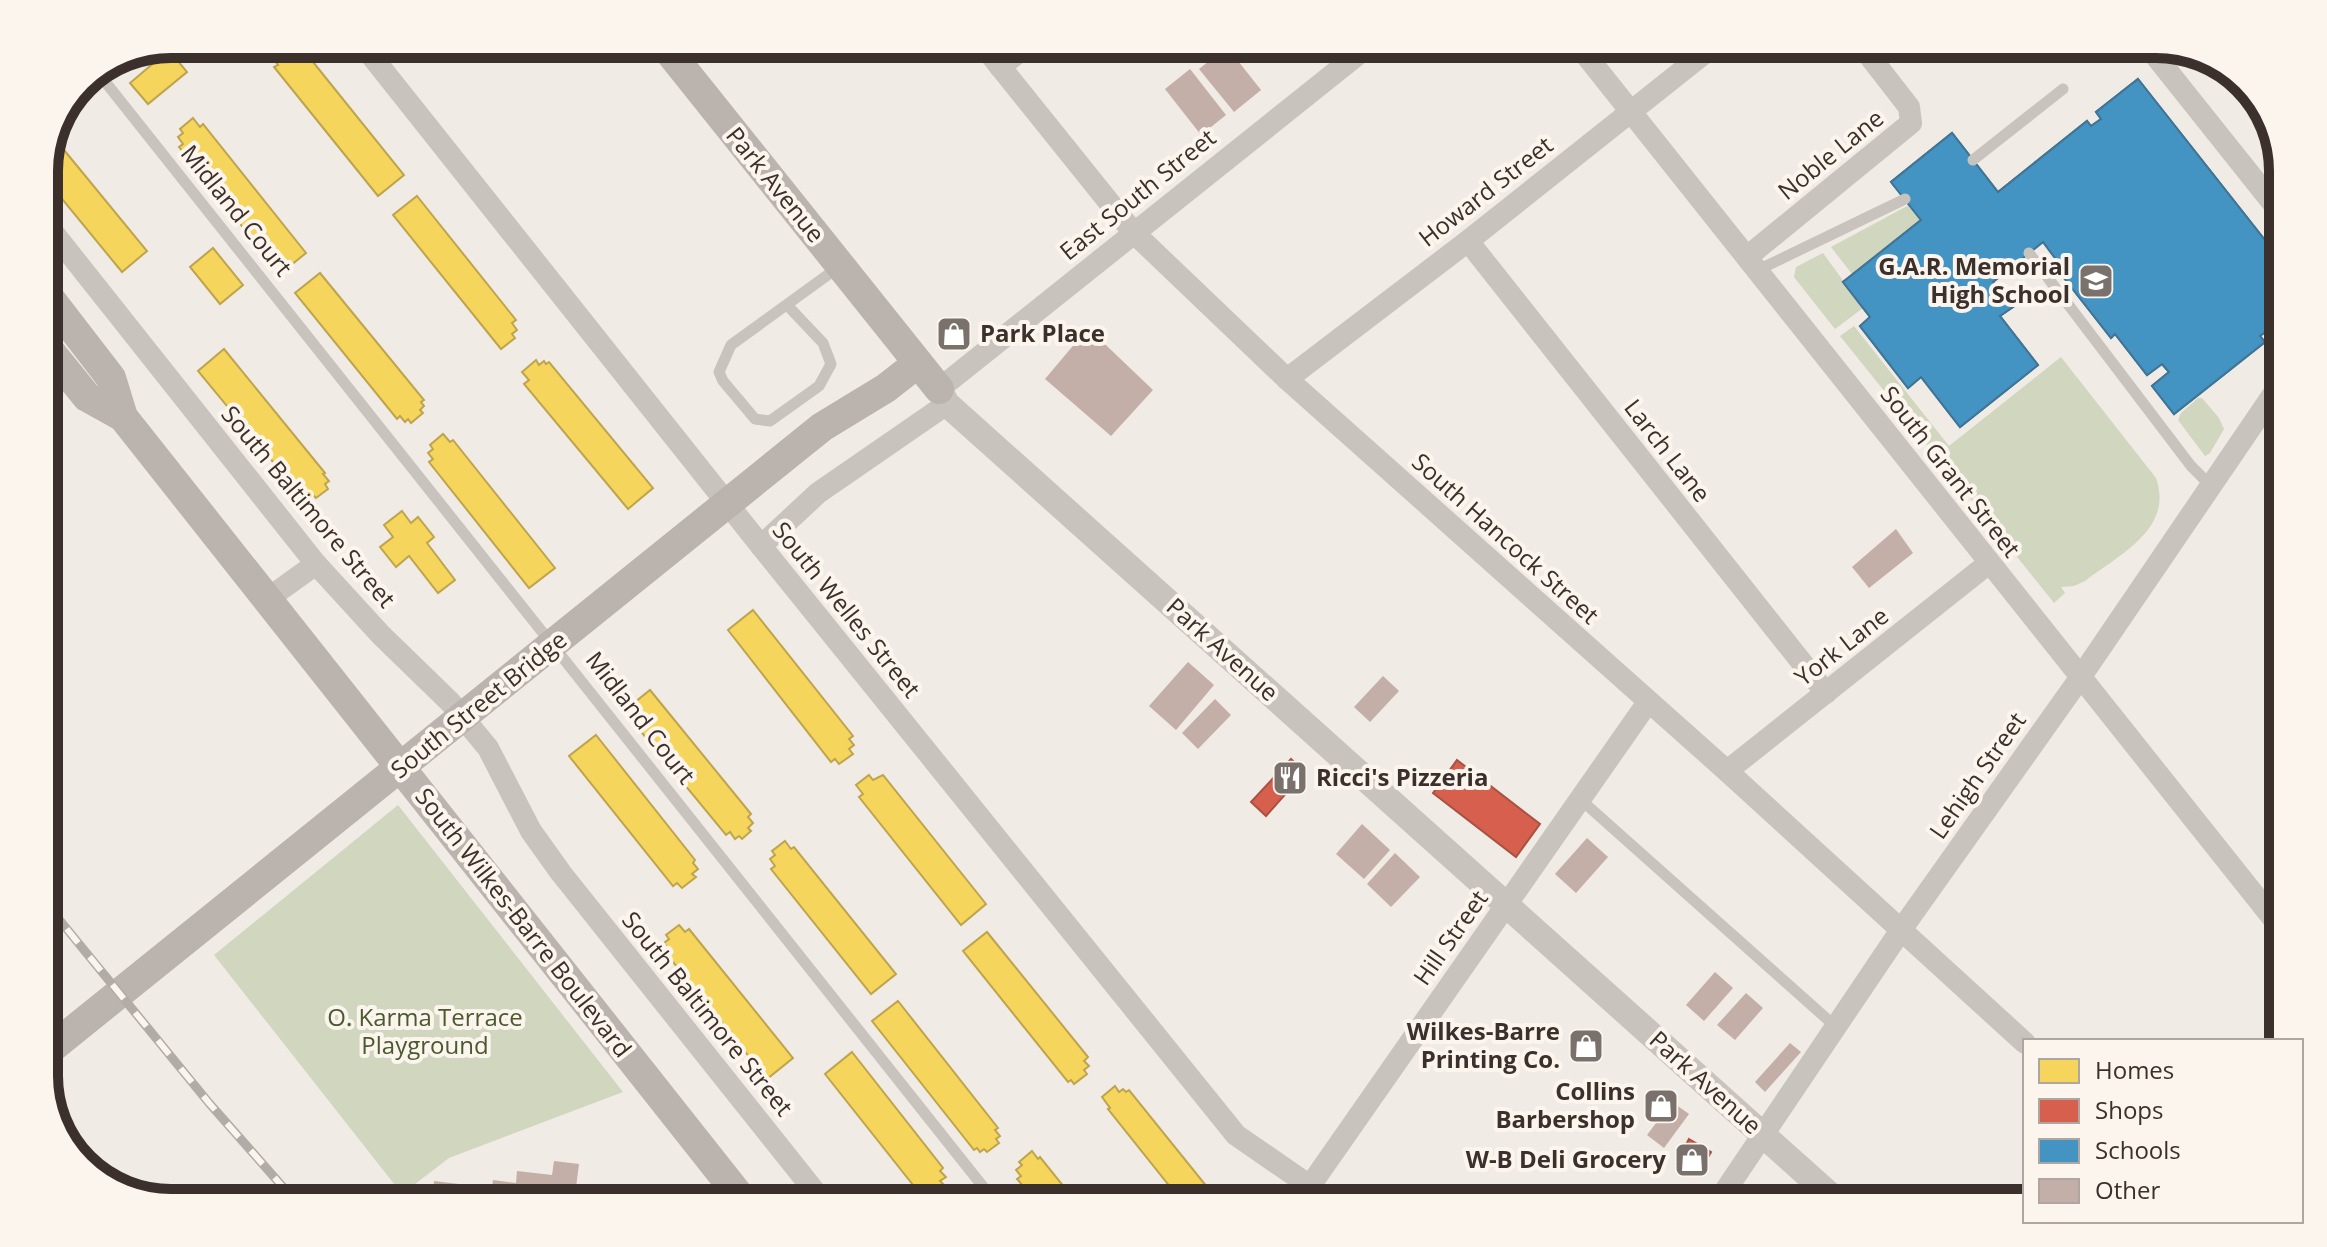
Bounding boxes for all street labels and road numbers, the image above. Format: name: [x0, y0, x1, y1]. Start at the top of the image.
street label: Noble Lane: [1770, 101, 1890, 207]
street label: Park Avenue: [719, 119, 833, 249]
street label: East South Street: [1052, 121, 1222, 267]
street label: Howard Street: [1411, 128, 1559, 254]
street label: Midland Court: [174, 138, 300, 283]
street label: South Grant Street: [1874, 379, 2029, 564]
street label: Larch Lane: [1618, 392, 1719, 508]
street label: South Baltimore Street: [215, 398, 404, 614]
street label: South Hancock Street: [1405, 445, 1607, 631]
street label: South Welles Street: [766, 514, 929, 704]
street label: Park Avenue: [1160, 590, 1286, 708]
street label: York Lane: [1787, 599, 1895, 693]
street label: South Street Bridge: [383, 623, 573, 785]
street label: Midland Court: [579, 644, 703, 790]
street label: Lehigh Street: [1921, 705, 2033, 845]
street label: South Wilkes-Barre Boulevard: [409, 781, 640, 1064]
street label: Hill Street: [1405, 883, 1495, 991]
street label: South Baltimore Street: [615, 904, 801, 1122]
street label: Park Avenue: [1643, 1023, 1769, 1141]

